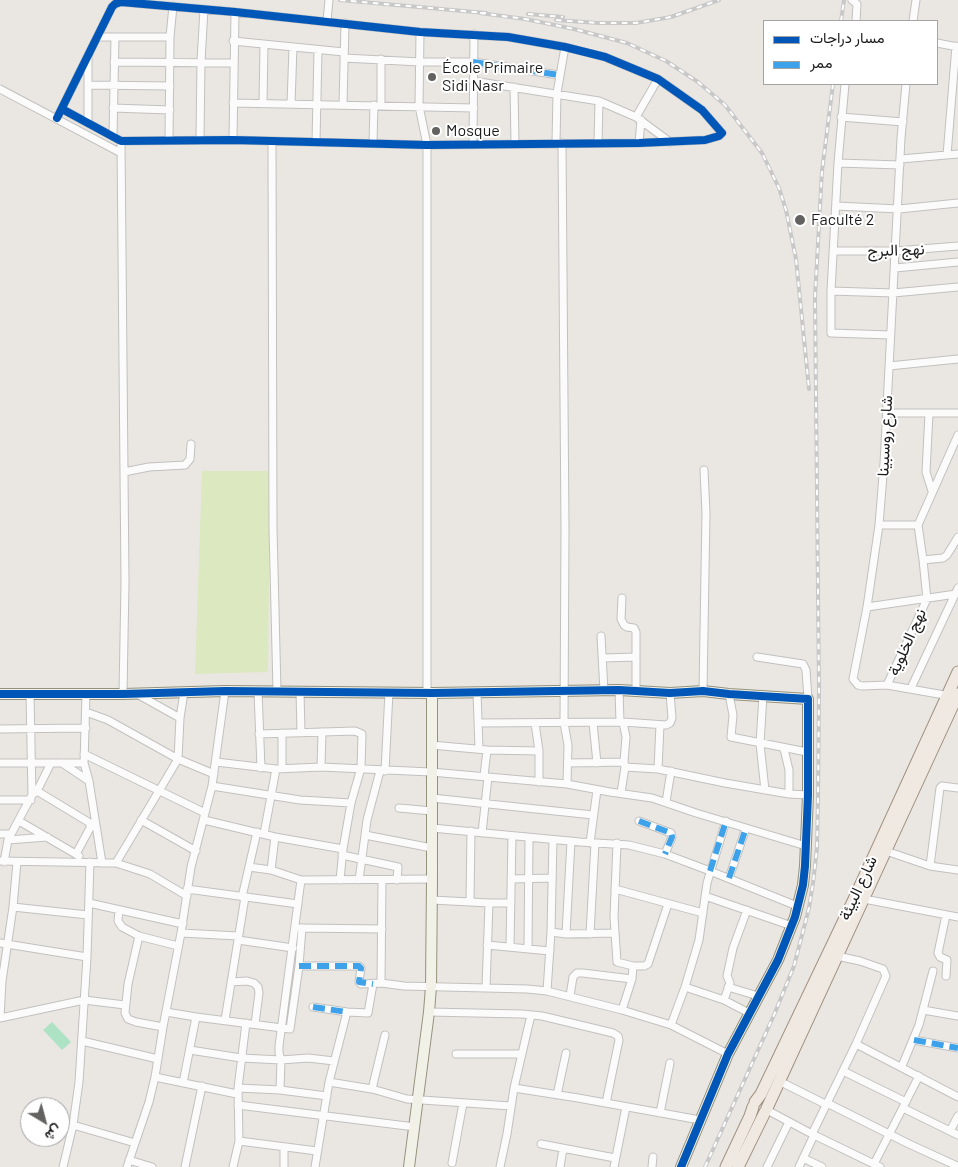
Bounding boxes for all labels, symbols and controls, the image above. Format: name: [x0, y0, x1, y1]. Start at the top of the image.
legend: [763, 20, 938, 85]
text: مسار دراجات: [810, 28, 885, 46]
text: ممر: [810, 53, 832, 71]
place label: École Primaire Sidi Nasr: [442, 58, 543, 96]
marker: École Primaire Sidi Nasr: [426, 71, 438, 83]
place label: Mosque: [446, 121, 500, 141]
marker: Mosque: [430, 125, 442, 137]
place label: Faculté 2: [811, 210, 874, 230]
marker: Faculté 2: [793, 213, 807, 227]
street label: نهج البرج: [867, 239, 925, 261]
street label: شارع روسبينا: [873, 395, 897, 477]
street label: نهج الخلوية: [884, 605, 930, 679]
street label: شارع البيئة: [835, 853, 881, 923]
north arrow: [20, 1097, 70, 1147]
text: ش: [42, 1122, 66, 1145]

